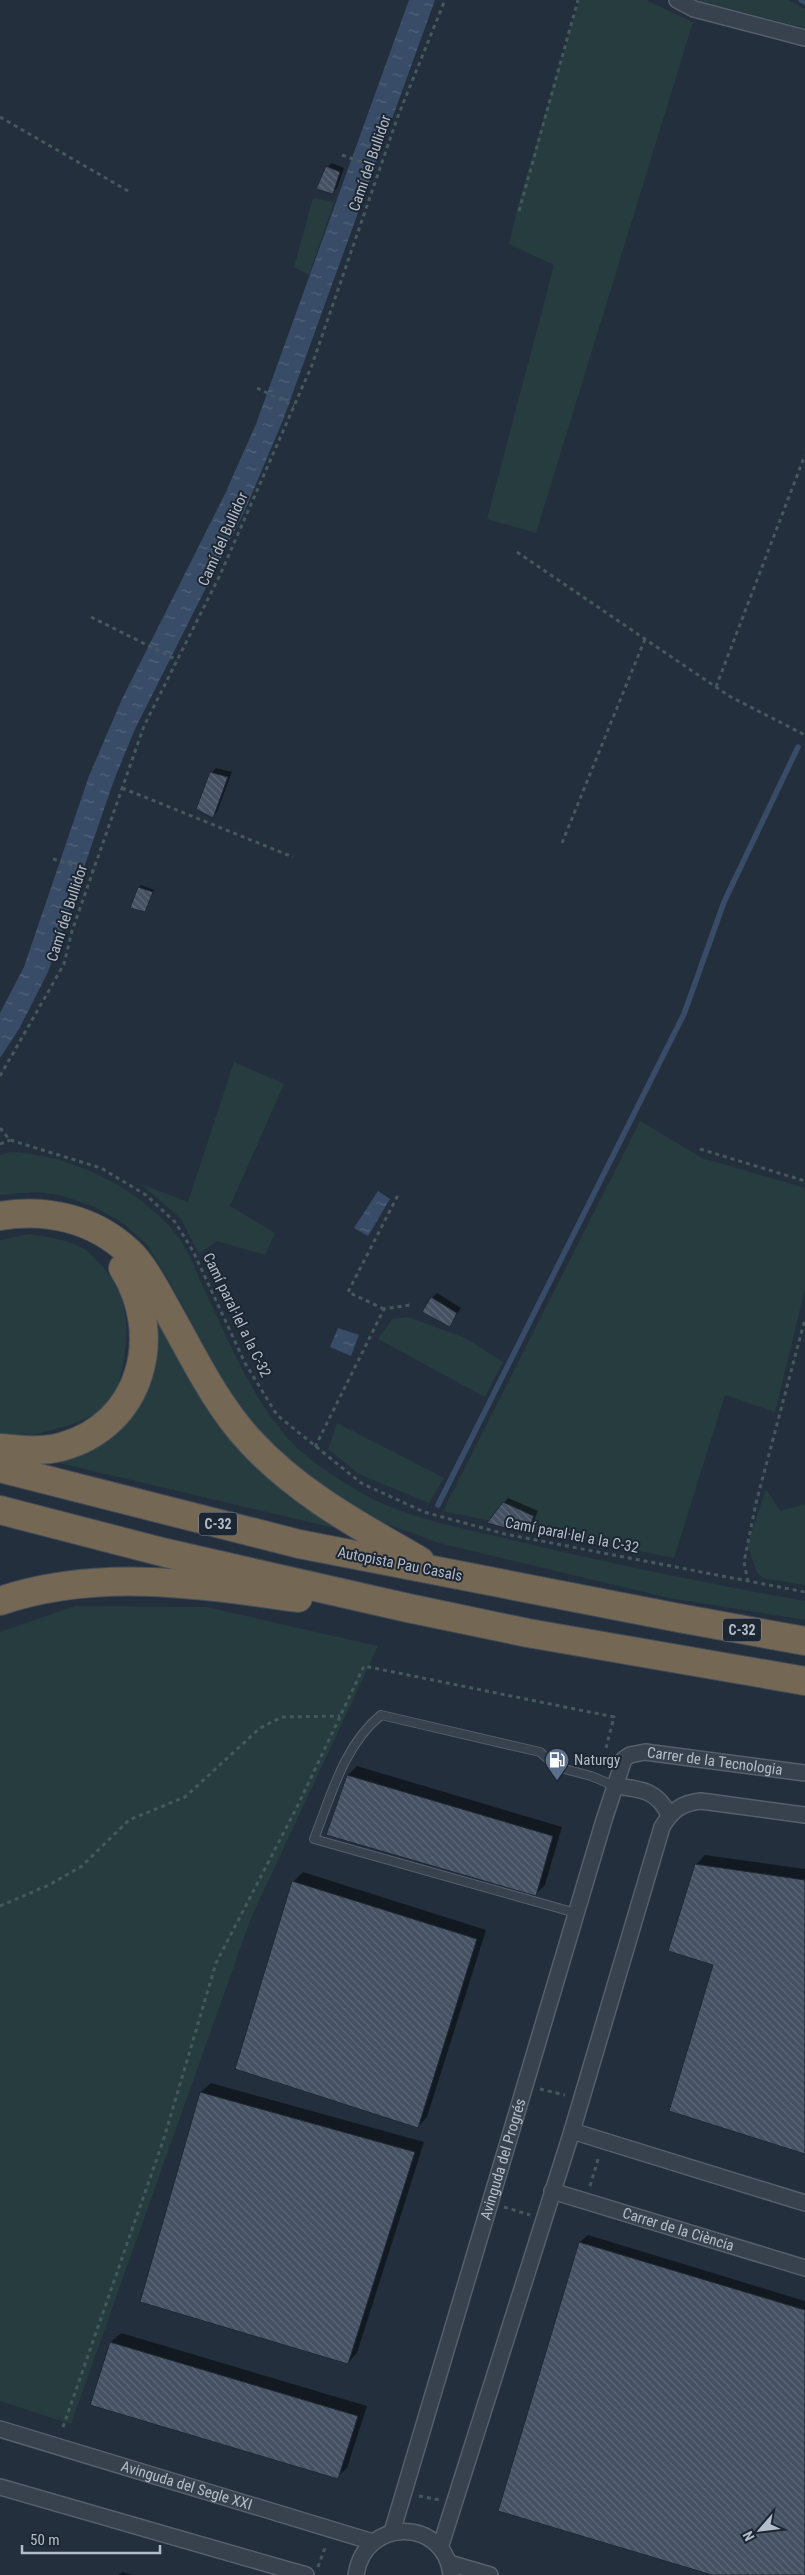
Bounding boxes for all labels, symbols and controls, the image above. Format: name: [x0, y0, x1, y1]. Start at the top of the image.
street label: Camí del Bullidor: [345, 112, 395, 214]
street label: Camí del Bullidor: [194, 489, 252, 589]
street label: Camí del Bullidor: [43, 862, 91, 964]
street label: Camí paral·lel a la C-32: [199, 1250, 275, 1380]
road number: C-32: [199, 1512, 237, 1536]
street label: Camí paral·lel a la C-32: [503, 1513, 641, 1557]
street label: Autopista Pau Casals: [336, 1543, 464, 1585]
road number: C-32: [723, 1618, 761, 1642]
street label: Carrer de la Tecnologia: [646, 1743, 784, 1779]
fuel station icon: Naturgy: [544, 1747, 570, 1781]
place label: Naturgy: [574, 1751, 620, 1769]
street label: Avinguda del Progrés: [476, 2096, 530, 2222]
street label: Carrer de la Ciència: [620, 2204, 736, 2255]
street label: Avinguda del Segle XXI: [119, 2457, 254, 2514]
north arrow: [735, 2505, 785, 2555]
scale bar: [22, 2522, 160, 2554]
text: N: [739, 2529, 758, 2544]
text: 50 m: [30, 2531, 60, 2549]

